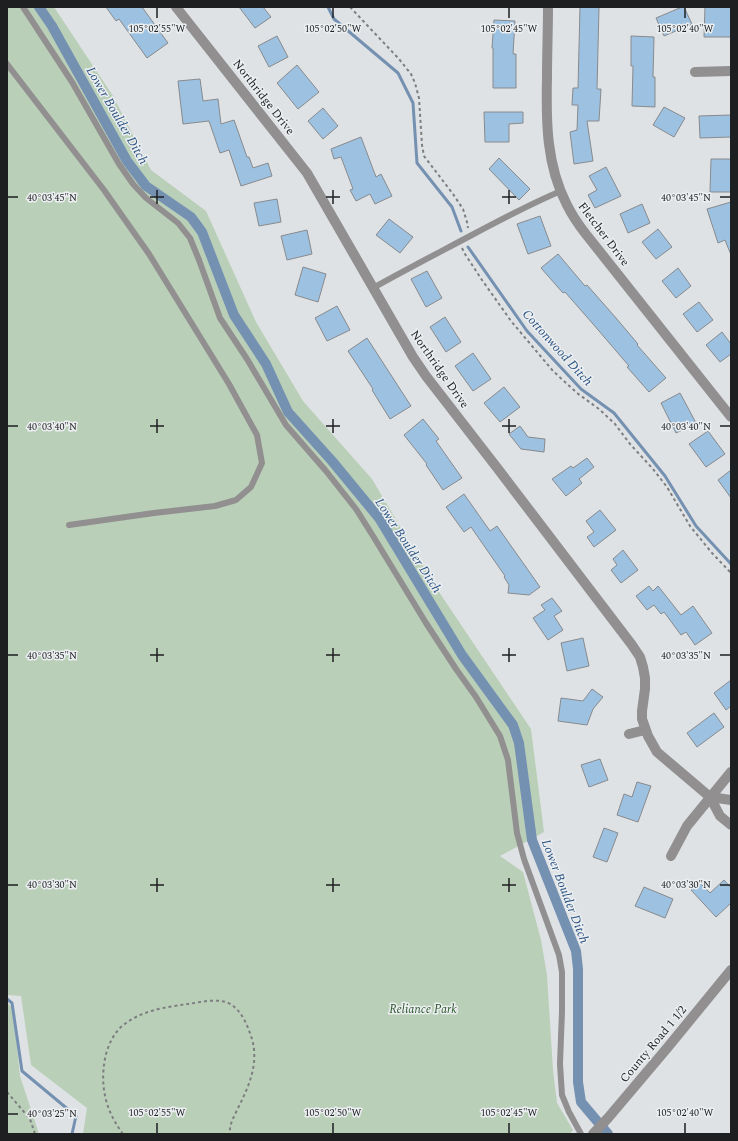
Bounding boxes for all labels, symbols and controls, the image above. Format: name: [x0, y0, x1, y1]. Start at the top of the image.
text: 105°02'55"W: [129, 21, 186, 37]
text: 105°02'50"W: [305, 21, 362, 37]
text: 105°02'45"W: [481, 21, 538, 37]
text: 105°02'40"W: [657, 21, 714, 37]
street label: Northridge Drive: [228, 55, 300, 140]
water label: Lower Boulder Ditch: [81, 63, 153, 168]
text: 40°03'45"N: [27, 190, 77, 206]
text: 40°03'45"N: [661, 190, 711, 206]
street label: Fletcher Drive: [573, 198, 634, 271]
water label: Cottonwood Ditch: [517, 305, 597, 391]
street label: Northridge Drive: [405, 326, 474, 413]
text: 40°03'40"N: [27, 419, 77, 435]
text: 40°03'40"N: [661, 419, 711, 435]
water label: Lower Boulder Ditch: [370, 494, 447, 597]
text: 40°03'35"N: [27, 648, 77, 664]
text: 40°03'35"N: [661, 648, 711, 664]
water label: Lower Boulder Ditch: [536, 836, 594, 947]
text: 40°03'30"N: [27, 877, 77, 893]
text: 40°03'30"N: [661, 877, 711, 893]
park label: Reliance Park: [389, 1000, 457, 1019]
street label: County Road 1 1/2: [615, 1001, 692, 1087]
text: 105°02'55"W: [129, 1105, 186, 1121]
text: 105°02'50"W: [305, 1105, 362, 1121]
text: 105°02'45"W: [481, 1105, 538, 1121]
text: 105°02'40"W: [657, 1105, 714, 1121]
text: 40°03'25"N: [27, 1106, 77, 1122]

